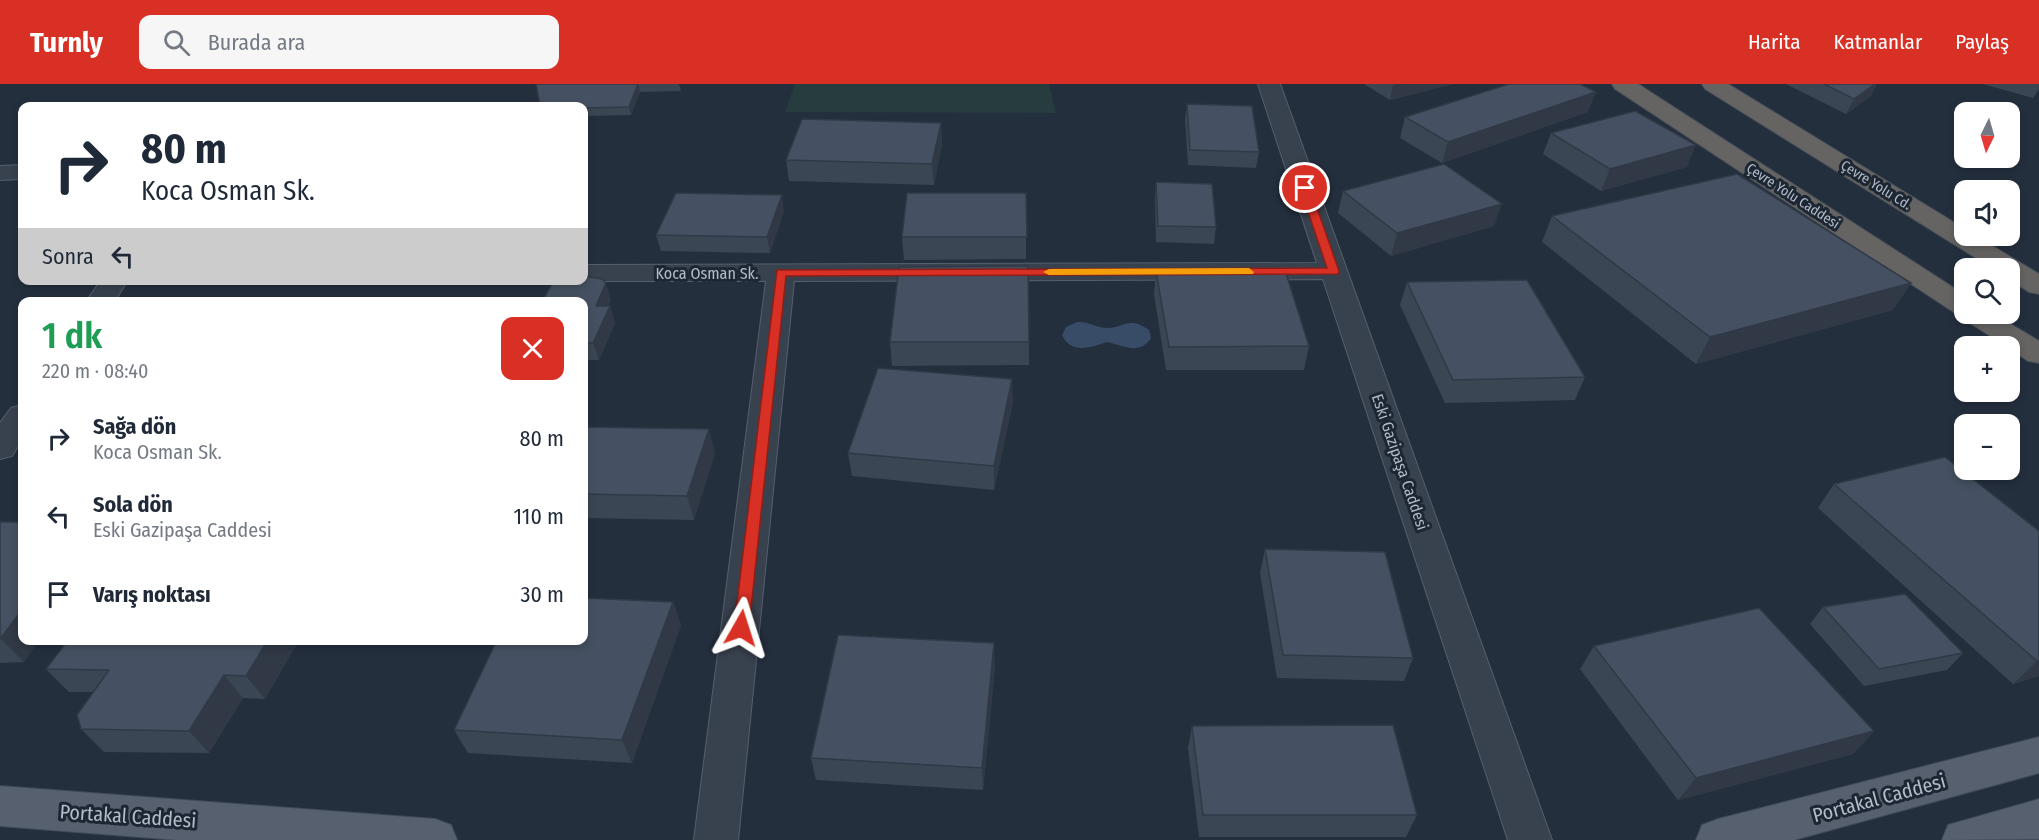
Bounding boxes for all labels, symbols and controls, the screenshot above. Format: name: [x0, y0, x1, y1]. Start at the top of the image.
search box: [139, 15, 559, 69]
text: Turnly: [30, 26, 103, 59]
icon: search: [160, 26, 193, 59]
text: Burada ara: [208, 29, 305, 56]
text: Harita: [1748, 29, 1801, 55]
text: Katmanlar: [1834, 29, 1922, 55]
text: Paylaş: [1955, 29, 2009, 55]
north arrow: [1954, 102, 2020, 168]
map controls: [1954, 102, 2020, 480]
text: 80 m: [141, 124, 227, 174]
icon: right: [42, 126, 120, 204]
street label: Çevre Yolu Cd.: [1838, 157, 1914, 213]
street label: Çevre Yolu Caddesi: [1743, 160, 1843, 232]
pin: [1279, 162, 1330, 213]
icon: arrive: [1288, 171, 1321, 204]
text: Koca Osman Sk.: [141, 175, 315, 207]
button: sound: [1954, 180, 2020, 246]
icon: left: [106, 240, 139, 273]
text: Sonra: [42, 243, 94, 270]
button: search: [1954, 258, 2020, 324]
street label: Koca Osman Sk.: [655, 264, 759, 283]
text: 1 dk: [42, 314, 102, 358]
button: close: [501, 317, 564, 380]
button: +: [1954, 336, 2020, 402]
text: 220 m · 08:40: [42, 359, 148, 383]
street label: Eski Gazipaşa Caddesi: [1368, 391, 1432, 533]
text: Sağa dön: [93, 413, 176, 440]
button: −: [1954, 414, 2020, 480]
icon: right: [42, 422, 75, 455]
text: 80 m: [519, 425, 564, 452]
text: Koca Osman Sk.: [93, 440, 222, 464]
text: Sola dön: [93, 491, 173, 518]
icon: left: [42, 500, 75, 533]
text: 110 m: [514, 503, 564, 530]
text: Eski Gazipaşa Caddesi: [93, 518, 272, 542]
icon: arrive: [42, 578, 75, 611]
text: Varış noktası: [93, 581, 211, 608]
text: 30 m: [521, 581, 564, 608]
position arrow: [709, 596, 773, 660]
street label: Portakal Caddesi: [1810, 769, 1948, 827]
street label: Portakal Caddesi: [59, 799, 197, 833]

